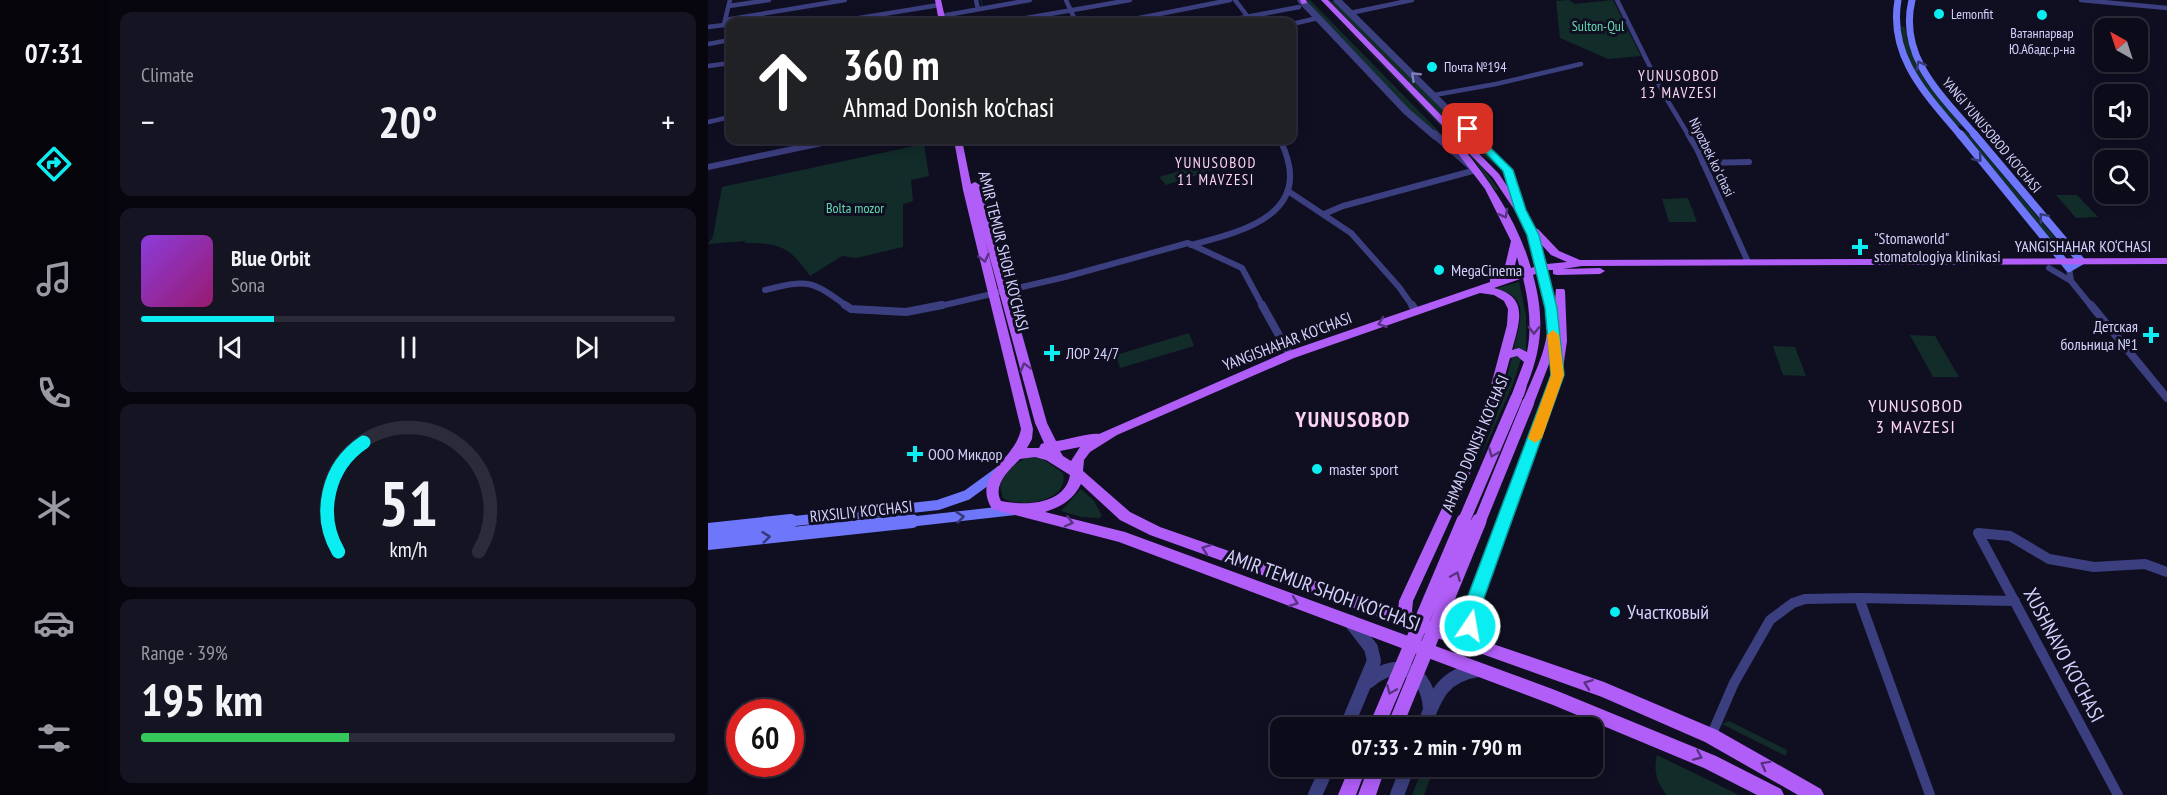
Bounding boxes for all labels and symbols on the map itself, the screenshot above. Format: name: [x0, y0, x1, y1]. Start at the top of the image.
place label: Lemonfit: [1951, 5, 1993, 23]
marker: Lemonfit: [1932, 7, 1946, 21]
marker: Ватанпарвар Ю.Абадс.р-на: [2035, 8, 2049, 22]
park label: Sulton-Qul: [1572, 17, 1625, 35]
north arrow: [2094, 18, 2148, 72]
place label: Ватанпарвар Ю.Абадс.р-на: [2009, 24, 2075, 58]
place label: Почта №194: [1444, 58, 1507, 76]
marker: Почта №194: [1425, 60, 1439, 74]
one-way arrow: [1916, 61, 1928, 72]
district label: YUNUSOBOD 13 MAVZESI: [1638, 66, 1720, 102]
one-way arrow: [1411, 73, 1422, 84]
street label: YANGI YUNUSOBOD KO'CHASI: [1939, 74, 2045, 196]
pin: [1442, 103, 1493, 154]
street label: Niyozbek koʻchasi: [1685, 115, 1739, 199]
one-way arrow: [1971, 151, 1982, 162]
district label: YUNUSOBOD 11 MAVZESI: [1175, 153, 1257, 189]
street label: AMIR TEMUR SHOH KO'CHASI: [974, 169, 1034, 333]
park label: Bolta mozor: [826, 199, 884, 217]
one-way arrow: [1497, 208, 1508, 218]
one-way arrow: [2039, 213, 2050, 224]
place label: "Stomaworld" stomatologiya klinikasi: [1874, 228, 2001, 266]
street label: YANGISHAHAR KO‘CHASI: [2015, 236, 2151, 256]
marker: "Stomaworld" stomatologiya klinikasi: [1851, 238, 1869, 256]
one-way arrow: [977, 253, 990, 263]
place label: MegaCinema: [1451, 260, 1522, 280]
marker: MegaCinema: [1432, 263, 1446, 277]
street label: YANGISHAHAR KO'CHASI: [1220, 307, 1354, 375]
one-way arrow: [1377, 315, 1388, 328]
place label: Детская больница №1: [2060, 316, 2138, 354]
one-way arrow: [1528, 326, 1540, 335]
marker: Детская больница №1: [2142, 326, 2160, 344]
place label: ЛОР 24/7: [1065, 343, 1119, 363]
marker: ЛОР 24/7: [1043, 344, 1061, 362]
one-way arrow: [1020, 362, 1032, 372]
street label: AHMAD DONISH KO'CHASI: [1437, 372, 1513, 514]
district label: YUNUSOBOD 3 MAVZESI: [1868, 394, 1964, 438]
district label: YUNUSOBOD: [1294, 405, 1411, 433]
place label: ООО Микдор: [928, 444, 1002, 464]
marker: ООО Микдор: [906, 445, 924, 463]
one-way arrow: [1488, 447, 1500, 458]
place label: master sport: [1329, 459, 1399, 479]
marker: master sport: [1310, 462, 1324, 476]
street label: RIXSILIY KO'CHASI: [809, 496, 913, 526]
one-way arrow: [955, 511, 965, 523]
one-way arrow: [1063, 514, 1073, 527]
one-way arrow: [762, 531, 771, 544]
street label: AMIR TEMUR SHOH KO'CHASI: [1222, 543, 1424, 637]
one-way arrow: [1201, 544, 1212, 556]
one-way arrow: [1449, 571, 1461, 582]
street label: XUSHNAVO KO'CHASI: [2018, 583, 2110, 727]
one-way arrow: [1288, 594, 1299, 607]
position arrow: [1438, 594, 1502, 658]
place label: Участковый: [1627, 599, 1709, 625]
marker: Участковый: [1608, 605, 1622, 619]
one-way arrow: [1583, 678, 1594, 691]
one-way arrow: [1387, 684, 1399, 695]
speed limit sign: 60: [726, 699, 804, 777]
one-way arrow: [1692, 749, 1703, 761]
one-way arrow: [1761, 761, 1771, 772]

